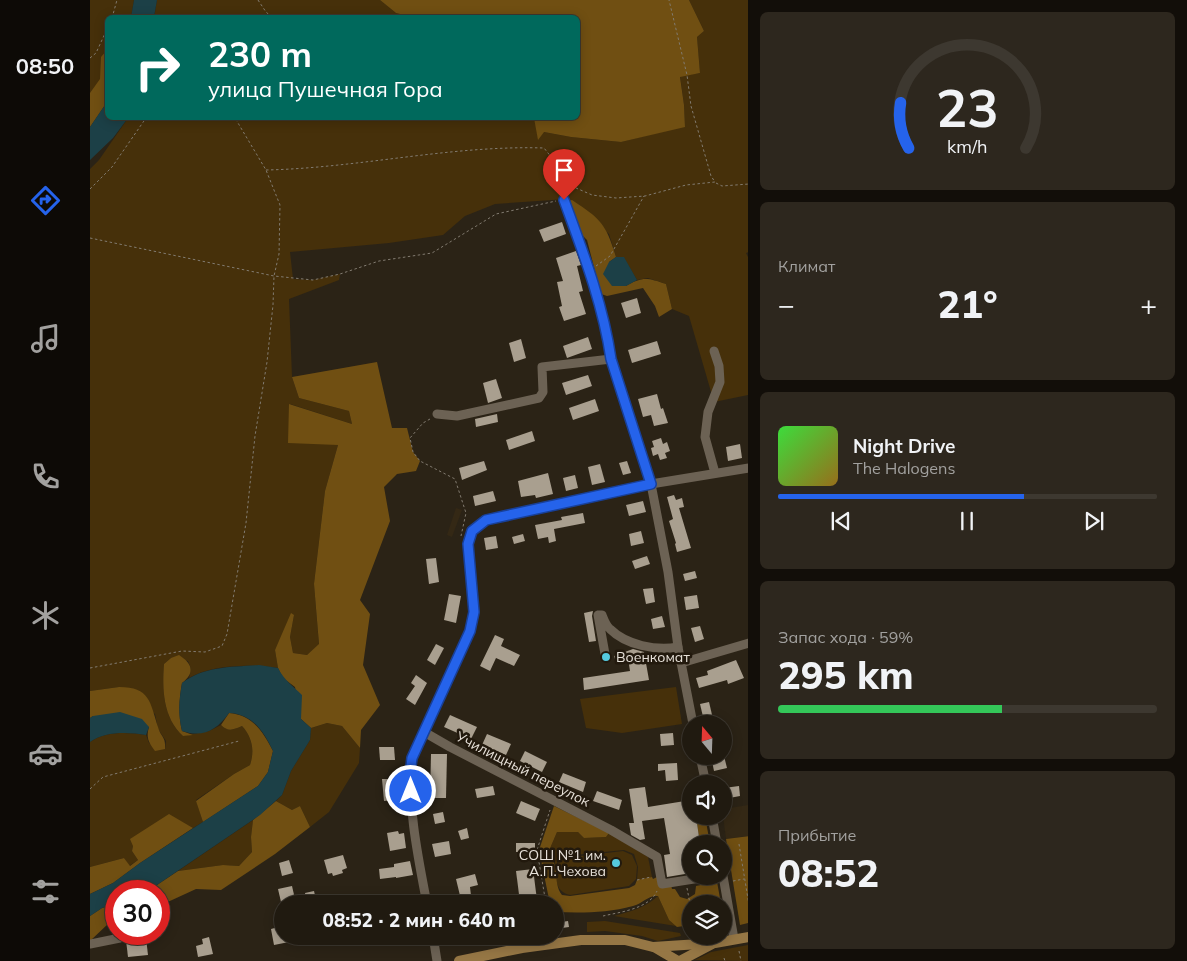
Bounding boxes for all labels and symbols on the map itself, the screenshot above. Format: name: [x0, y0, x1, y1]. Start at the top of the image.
pin: [543, 149, 585, 200]
place label: Военкомат: [616, 648, 690, 666]
marker: Военкомат: [600, 651, 612, 663]
north arrow: [682, 715, 732, 765]
street label: Училищный переулок: [452, 727, 593, 811]
position arrow: [384, 764, 436, 816]
place label: СОШ №1 им. А.П.Чехова: [519, 846, 606, 880]
marker: СОШ №1 им. А.П.Чехова: [610, 857, 622, 869]
speed limit sign: 30: [105, 880, 170, 945]

